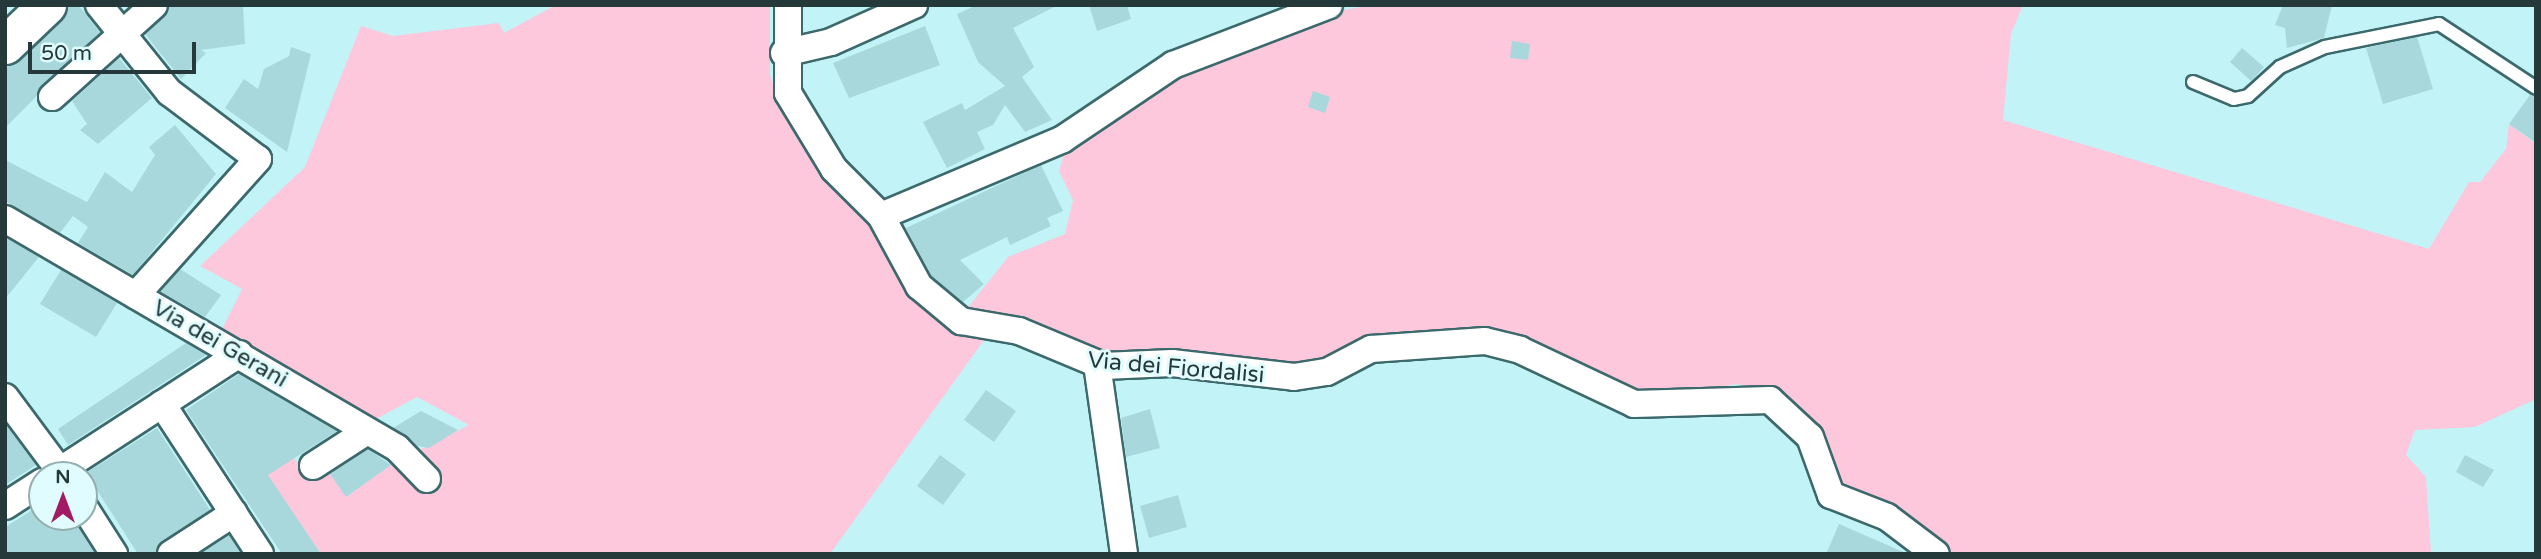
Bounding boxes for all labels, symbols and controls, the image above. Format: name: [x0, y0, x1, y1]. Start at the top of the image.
scale bar: [32, 28, 200, 72]
text: 50 m: [41, 41, 92, 66]
street label: Via dei Gerani: [147, 294, 293, 394]
street label: Via dei Fiordalisi: [1087, 347, 1265, 389]
north arrow: [28, 461, 98, 531]
text: N: [55, 466, 71, 488]

